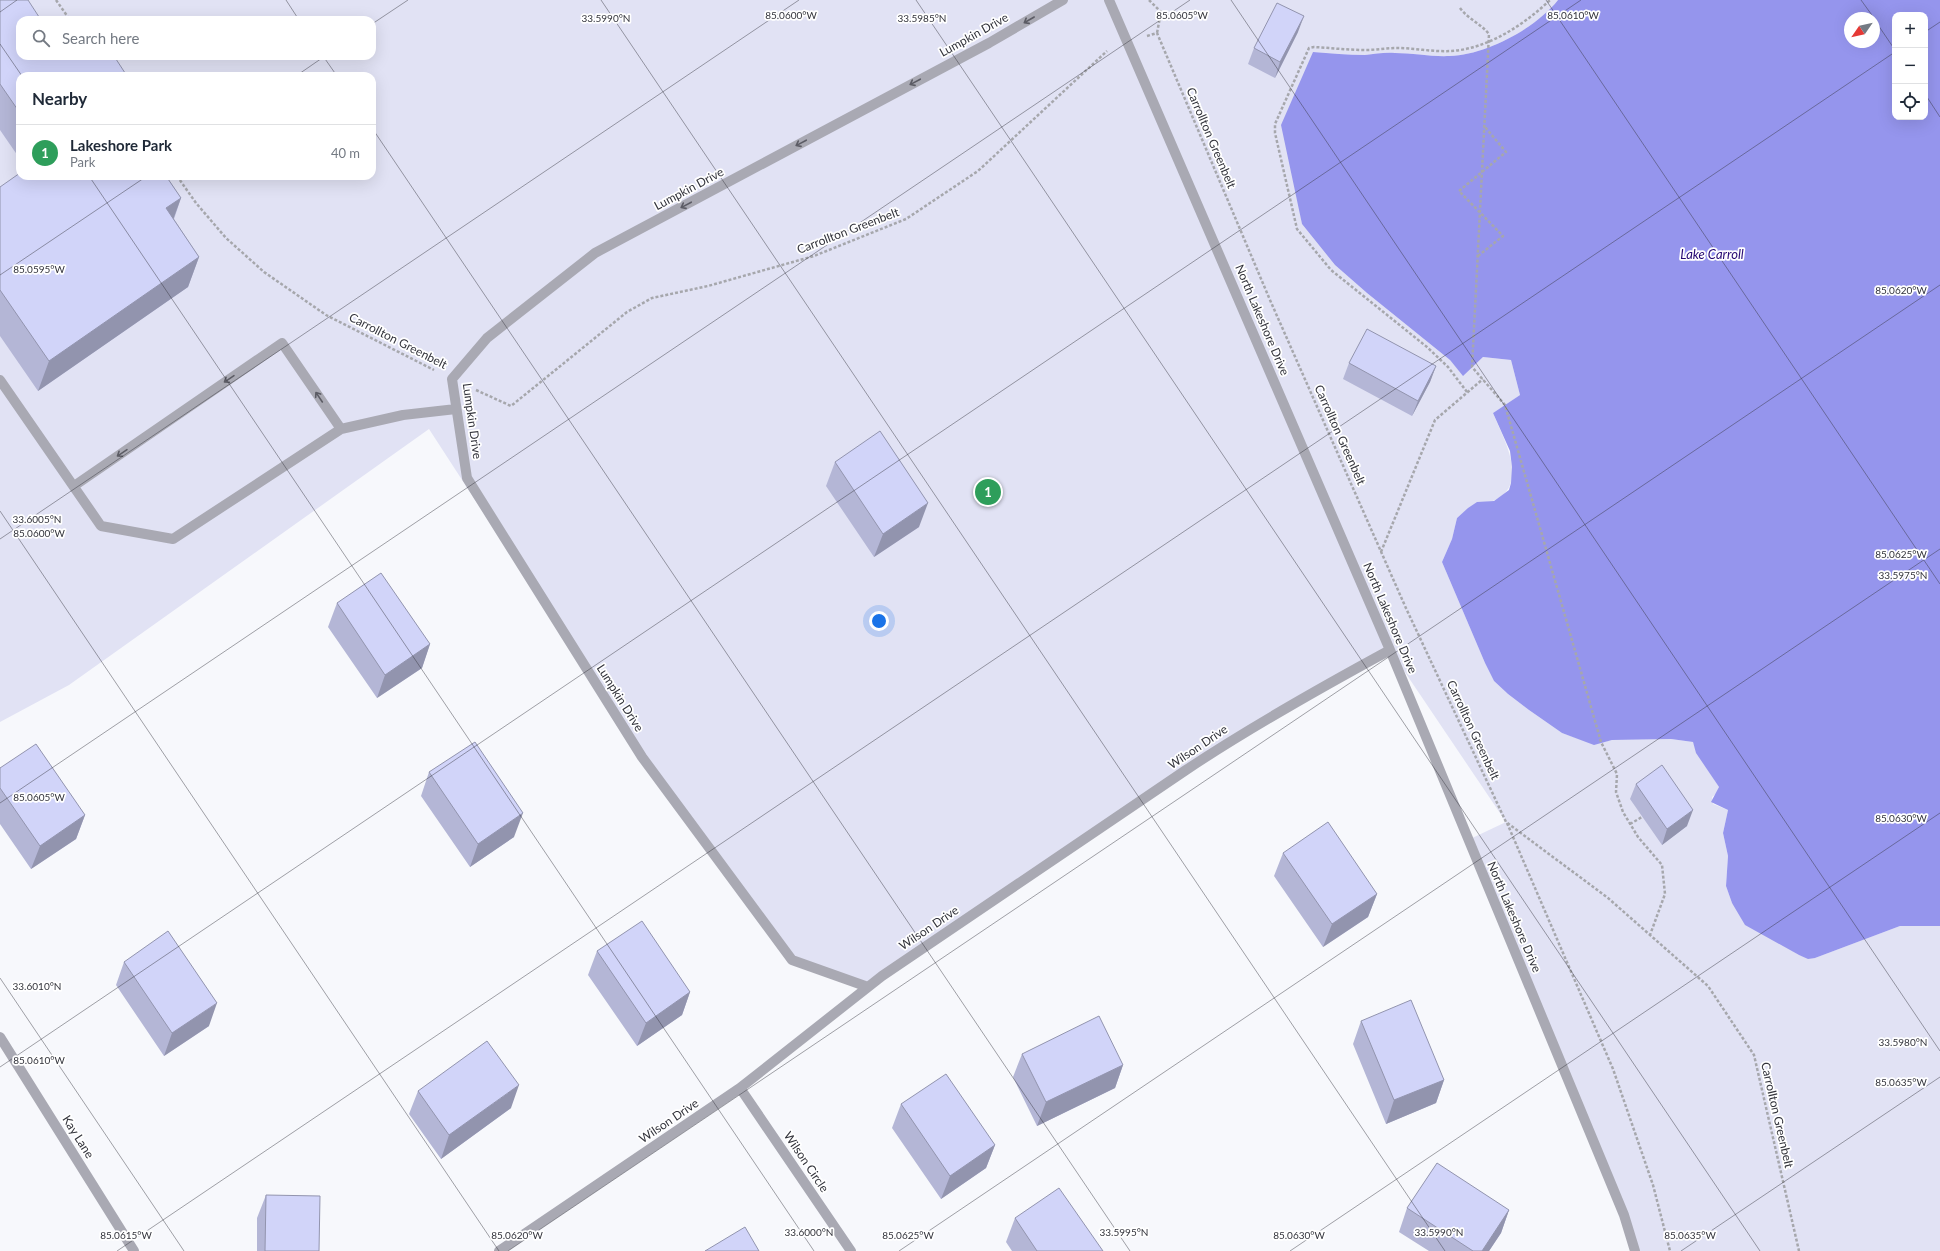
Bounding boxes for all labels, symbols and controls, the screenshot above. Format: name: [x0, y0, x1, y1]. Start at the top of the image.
text: 85.0600°W: [765, 9, 817, 21]
street label: Lumpkin Drive: [937, 9, 1011, 60]
text: 85.0605°W: [1156, 9, 1208, 21]
text: 85.0610°W: [1547, 9, 1599, 21]
text: 33.5990°N: [582, 12, 630, 24]
text: 33.5985°N: [898, 12, 946, 24]
north arrow: [1844, 12, 1880, 48]
map controls: [1892, 12, 1928, 120]
button: +: [1892, 12, 1928, 48]
search box: [16, 16, 376, 60]
one-way arrow: [1023, 16, 1035, 24]
icon: search: [30, 27, 52, 49]
text: Search here: [62, 29, 139, 47]
button: −: [1892, 48, 1928, 84]
one-way arrow: [910, 79, 922, 86]
button: locate: [1892, 84, 1928, 120]
street label: Carrollton Greenbelt: [1183, 85, 1240, 191]
text: Nearby: [32, 88, 87, 109]
text: Lakeshore Park: [70, 136, 172, 154]
one-way arrow: [795, 140, 807, 148]
text: 1: [41, 145, 49, 161]
text: 40 m: [331, 145, 360, 161]
text: Park: [70, 154, 95, 170]
street label: Lumpkin Drive: [651, 164, 726, 213]
one-way arrow: [680, 201, 692, 209]
street label: Carrollton Greenbelt: [795, 204, 902, 257]
water label: Lake Carroll: [1680, 246, 1744, 262]
street label: North Lakeshore Drive: [1232, 262, 1293, 378]
text: 85.0595°W: [13, 263, 65, 275]
text: 85.0620°W: [1875, 284, 1927, 296]
street label: Carrollton Greenbelt: [347, 309, 450, 372]
one-way arrow: [224, 375, 235, 383]
street label: Lumpkin Drive: [460, 382, 485, 460]
street label: Carrollton Greenbelt: [1312, 382, 1370, 488]
one-way arrow: [315, 392, 323, 403]
one-way arrow: [117, 449, 128, 457]
pin: 1: [975, 477, 1001, 507]
text: 33.6005°N: [13, 513, 61, 525]
text: 85.0600°W: [13, 527, 65, 539]
text: 85.0625°W: [1875, 548, 1927, 560]
street label: North Lakeshore Drive: [1360, 560, 1421, 676]
text: 33.5975°N: [1879, 569, 1927, 581]
your location: [869, 611, 889, 631]
street label: Lumpkin Drive: [594, 661, 647, 734]
street label: Carrollton Greenbelt: [1444, 678, 1503, 783]
street label: Wilson Drive: [1165, 721, 1230, 772]
text: 85.0605°W: [13, 791, 65, 803]
text: 85.0630°W: [1875, 812, 1927, 824]
street label: North Lakeshore Drive: [1484, 859, 1545, 975]
street label: Wilson Drive: [896, 902, 961, 953]
text: 33.6010°N: [13, 980, 61, 992]
text: 33.5980°N: [1879, 1036, 1927, 1048]
text: 85.0610°W: [13, 1054, 65, 1066]
street label: Carrollton Greenbelt: [1758, 1061, 1797, 1170]
text: 85.0635°W: [1875, 1076, 1927, 1088]
street label: Wilson Drive: [636, 1095, 701, 1146]
street label: Kay Lane: [59, 1112, 97, 1161]
street label: Wilson Circle: [781, 1129, 832, 1195]
text: 33.6000°N: [785, 1226, 833, 1238]
text: 33.5995°N: [1100, 1226, 1148, 1238]
text: 33.5990°N: [1415, 1226, 1463, 1238]
text: 85.0615°W: [100, 1229, 152, 1241]
text: 85.0620°W: [491, 1229, 543, 1241]
text: 85.0625°W: [882, 1229, 934, 1241]
text: 85.0630°W: [1273, 1229, 1325, 1241]
text: 85.0635°W: [1664, 1229, 1716, 1241]

